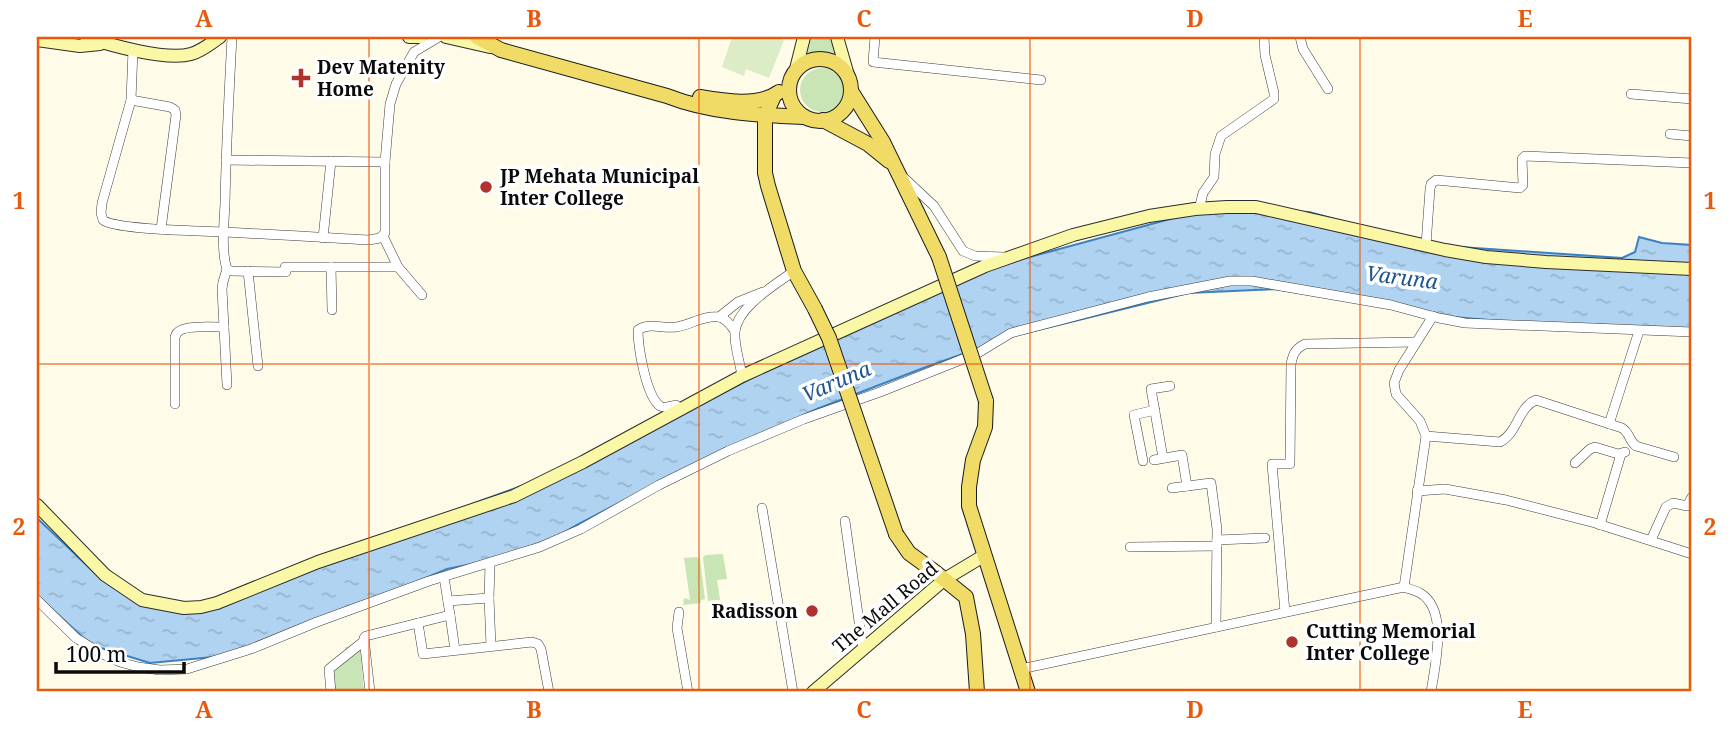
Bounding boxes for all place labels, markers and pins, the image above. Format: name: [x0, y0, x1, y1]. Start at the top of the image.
place label: Dev Matenity Home: [317, 54, 445, 102]
marker: Dev Matenity Home: [291, 68, 311, 88]
place label: JP Mehata Municipal Inter College: [499, 163, 699, 211]
marker: JP Mehata Municipal Inter College: [478, 179, 494, 195]
place label: Radisson: [711, 598, 798, 624]
marker: Radisson: [804, 603, 820, 619]
place label: Cutting Memorial Inter College: [1306, 618, 1476, 666]
marker: Cutting Memorial Inter College: [1284, 634, 1300, 650]

